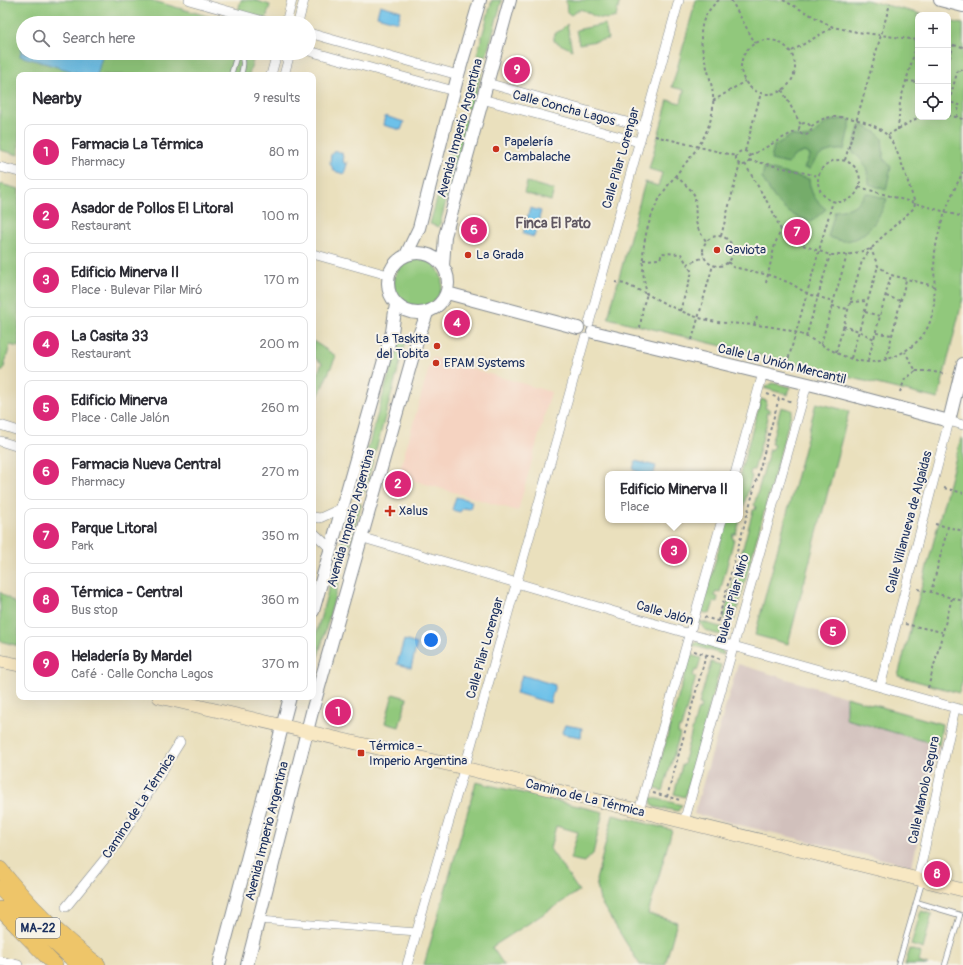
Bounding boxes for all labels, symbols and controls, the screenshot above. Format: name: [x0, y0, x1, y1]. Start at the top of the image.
map controls: [915, 12, 951, 120]
button: +: [915, 12, 951, 48]
search box: [16, 16, 316, 60]
icon: search: [30, 27, 52, 49]
text: Search here: [62, 29, 135, 48]
button: −: [915, 48, 951, 84]
pin: 9: [504, 55, 530, 85]
street label: Avenida Imperio Argentina: [434, 57, 486, 199]
button: locate: [915, 84, 951, 120]
street label: Calle Concha Lagos: [511, 87, 617, 129]
text: Nearby: [32, 88, 81, 109]
text: 9 results: [253, 90, 300, 106]
street label: Calle Pilar Lorengar: [599, 105, 643, 211]
place label: Papelería Cambalache: [504, 134, 571, 165]
text: Farmacia La Térmica: [71, 135, 203, 154]
text: 1: [43, 144, 49, 160]
text: 80 m: [269, 144, 299, 160]
marker: Papelería Cambalache: [491, 144, 501, 154]
text: Pharmacy: [71, 154, 125, 170]
text: Asador de Pollos El Litoral: [71, 199, 234, 218]
text: 2: [42, 208, 50, 224]
text: 100 m: [262, 208, 299, 224]
pin: 6: [461, 215, 487, 245]
district label: Finca El Pato: [515, 215, 591, 232]
pin: 7: [784, 217, 810, 247]
text: Restaurant: [71, 218, 131, 234]
place label: Gaviota: [725, 242, 766, 258]
marker: Gaviota: [712, 245, 722, 255]
place label: La Grada: [476, 247, 524, 263]
marker: La Grada: [463, 250, 473, 260]
text: Edificio Minerva II: [71, 263, 179, 282]
text: 3: [42, 272, 50, 288]
text: 170 m: [264, 272, 299, 288]
text: Place · Bulevar Pilar Miró: [71, 282, 202, 298]
pin: 4: [444, 308, 470, 338]
text: La Casita 33: [71, 327, 148, 346]
place label: La Taskita del Tobita: [375, 331, 429, 362]
text: 4: [42, 336, 50, 352]
text: 200 m: [260, 336, 299, 352]
street label: Calle La Unión Mercantil: [716, 340, 848, 388]
marker: La Taskita del Tobita: [432, 341, 442, 351]
text: Restaurant: [71, 346, 131, 362]
place label: EPAM Systems: [444, 355, 525, 371]
marker: EPAM Systems: [431, 358, 441, 368]
text: Edificio Minerva: [71, 391, 167, 410]
text: 5: [42, 400, 50, 416]
text: 260 m: [261, 400, 299, 416]
text: Place · Calle Jalón: [71, 410, 170, 426]
street label: Avenida Imperio Argentina: [324, 447, 378, 589]
street label: Calle Villanueva de Algaidas: [882, 449, 936, 595]
text: Farmacia Nueva Central: [71, 455, 221, 474]
text: 6: [42, 464, 50, 480]
text: 270 m: [262, 464, 299, 480]
pin: 2: [385, 469, 411, 499]
popup: [605, 471, 743, 523]
text: Pharmacy: [71, 474, 125, 490]
text: Edificio Minerva II: [620, 480, 728, 499]
text: Place: [620, 499, 649, 515]
place label: Xalus: [399, 503, 428, 519]
marker: Xalus: [384, 505, 396, 517]
text: Parque Litoral: [71, 519, 157, 538]
text: 7: [43, 528, 49, 544]
text: 350 m: [261, 528, 299, 544]
pin: 3: [661, 536, 687, 566]
text: Park: [71, 538, 94, 554]
street label: Bulevar Pilar Miró: [713, 552, 753, 646]
text: Térmica - Central: [71, 583, 183, 602]
text: 8: [43, 592, 49, 608]
text: 360 m: [261, 592, 299, 608]
street label: Calle Pilar Lorengar: [463, 595, 507, 701]
street label: Calle Jalón: [634, 597, 696, 629]
text: Bus stop: [71, 602, 118, 618]
pin: 5: [820, 617, 846, 647]
your location: [421, 630, 441, 650]
text: Heladería By Mardel: [71, 647, 192, 666]
text: 9: [43, 656, 49, 672]
text: 370 m: [262, 656, 299, 672]
text: Café · Calle Concha Lagos: [71, 666, 213, 682]
pin: 1: [325, 697, 351, 727]
street label: Calle Manolo Segura: [905, 735, 943, 845]
place label: Térmica - Imperio Argentina: [369, 738, 467, 769]
marker: Térmica - Imperio Argentina: [356, 748, 366, 758]
street label: Camino de La Térmica: [99, 750, 179, 862]
street label: Avenida Imperio Argentina: [242, 760, 292, 902]
street label: Camino de La Térmica: [524, 775, 646, 821]
pin: 8: [924, 859, 950, 889]
road number: MA-22: [16, 918, 60, 938]

